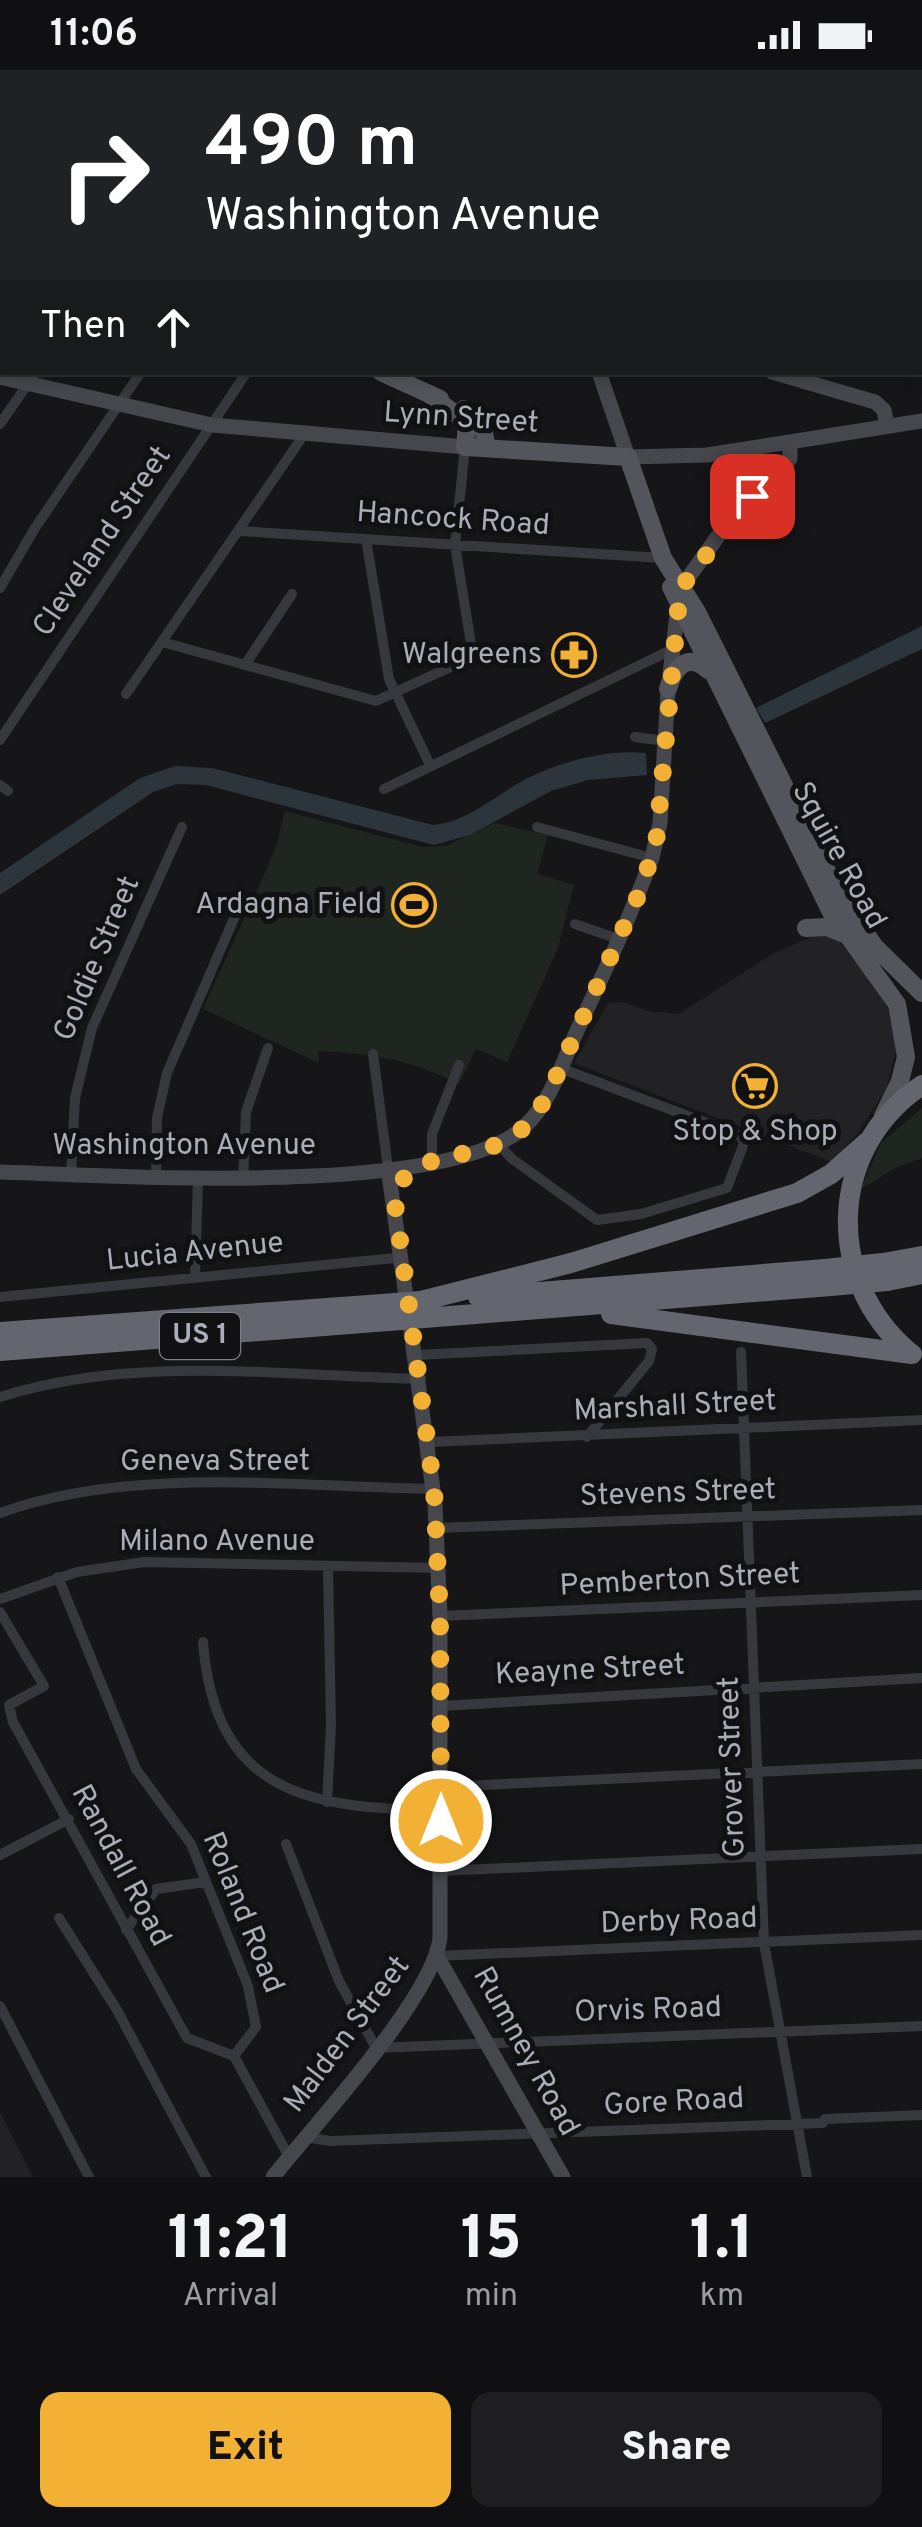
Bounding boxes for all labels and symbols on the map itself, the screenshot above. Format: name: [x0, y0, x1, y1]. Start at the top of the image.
street label: Lynn Street: [382, 395, 540, 443]
street label: Cleveland Street: [26, 440, 180, 644]
pin: [710, 454, 795, 539]
street label: Hancock Road: [355, 495, 551, 545]
pharmacy icon: Walgreens: [551, 632, 597, 678]
place label: Walgreens: [402, 637, 542, 674]
street label: Squire Road: [782, 776, 894, 936]
street label: Goldie Street: [47, 871, 149, 1047]
sports icon: Ardagna Field: [391, 882, 437, 928]
place label: Ardagna Field: [195, 887, 382, 924]
supermarket icon: Stop & Shop: [732, 1063, 778, 1109]
place label: Stop & Shop: [672, 1114, 838, 1151]
street label: Washington Avenue: [52, 1128, 316, 1165]
street label: Lucia Avenue: [105, 1225, 285, 1281]
road number: US 1: [160, 1313, 240, 1359]
street label: Marshall Street: [573, 1383, 777, 1431]
street label: Geneva Street: [120, 1444, 310, 1481]
street label: Stevens Street: [579, 1472, 777, 1516]
street label: Milano Avenue: [119, 1524, 315, 1561]
street label: Pemberton Street: [559, 1556, 801, 1606]
street label: Keayne Street: [494, 1648, 686, 1694]
street label: Grover Street: [711, 1676, 755, 1858]
position arrow: [389, 1769, 493, 1873]
street label: Randall Road: [62, 1779, 178, 1953]
street label: Roland Road: [193, 1827, 291, 1999]
street label: Derby Road: [600, 1901, 758, 1943]
street label: Malden Street: [277, 1949, 419, 2121]
street label: Rumney Road: [463, 1961, 587, 2143]
street label: Orvis Road: [574, 1990, 722, 2032]
street label: Gore Road: [603, 2081, 745, 2125]

